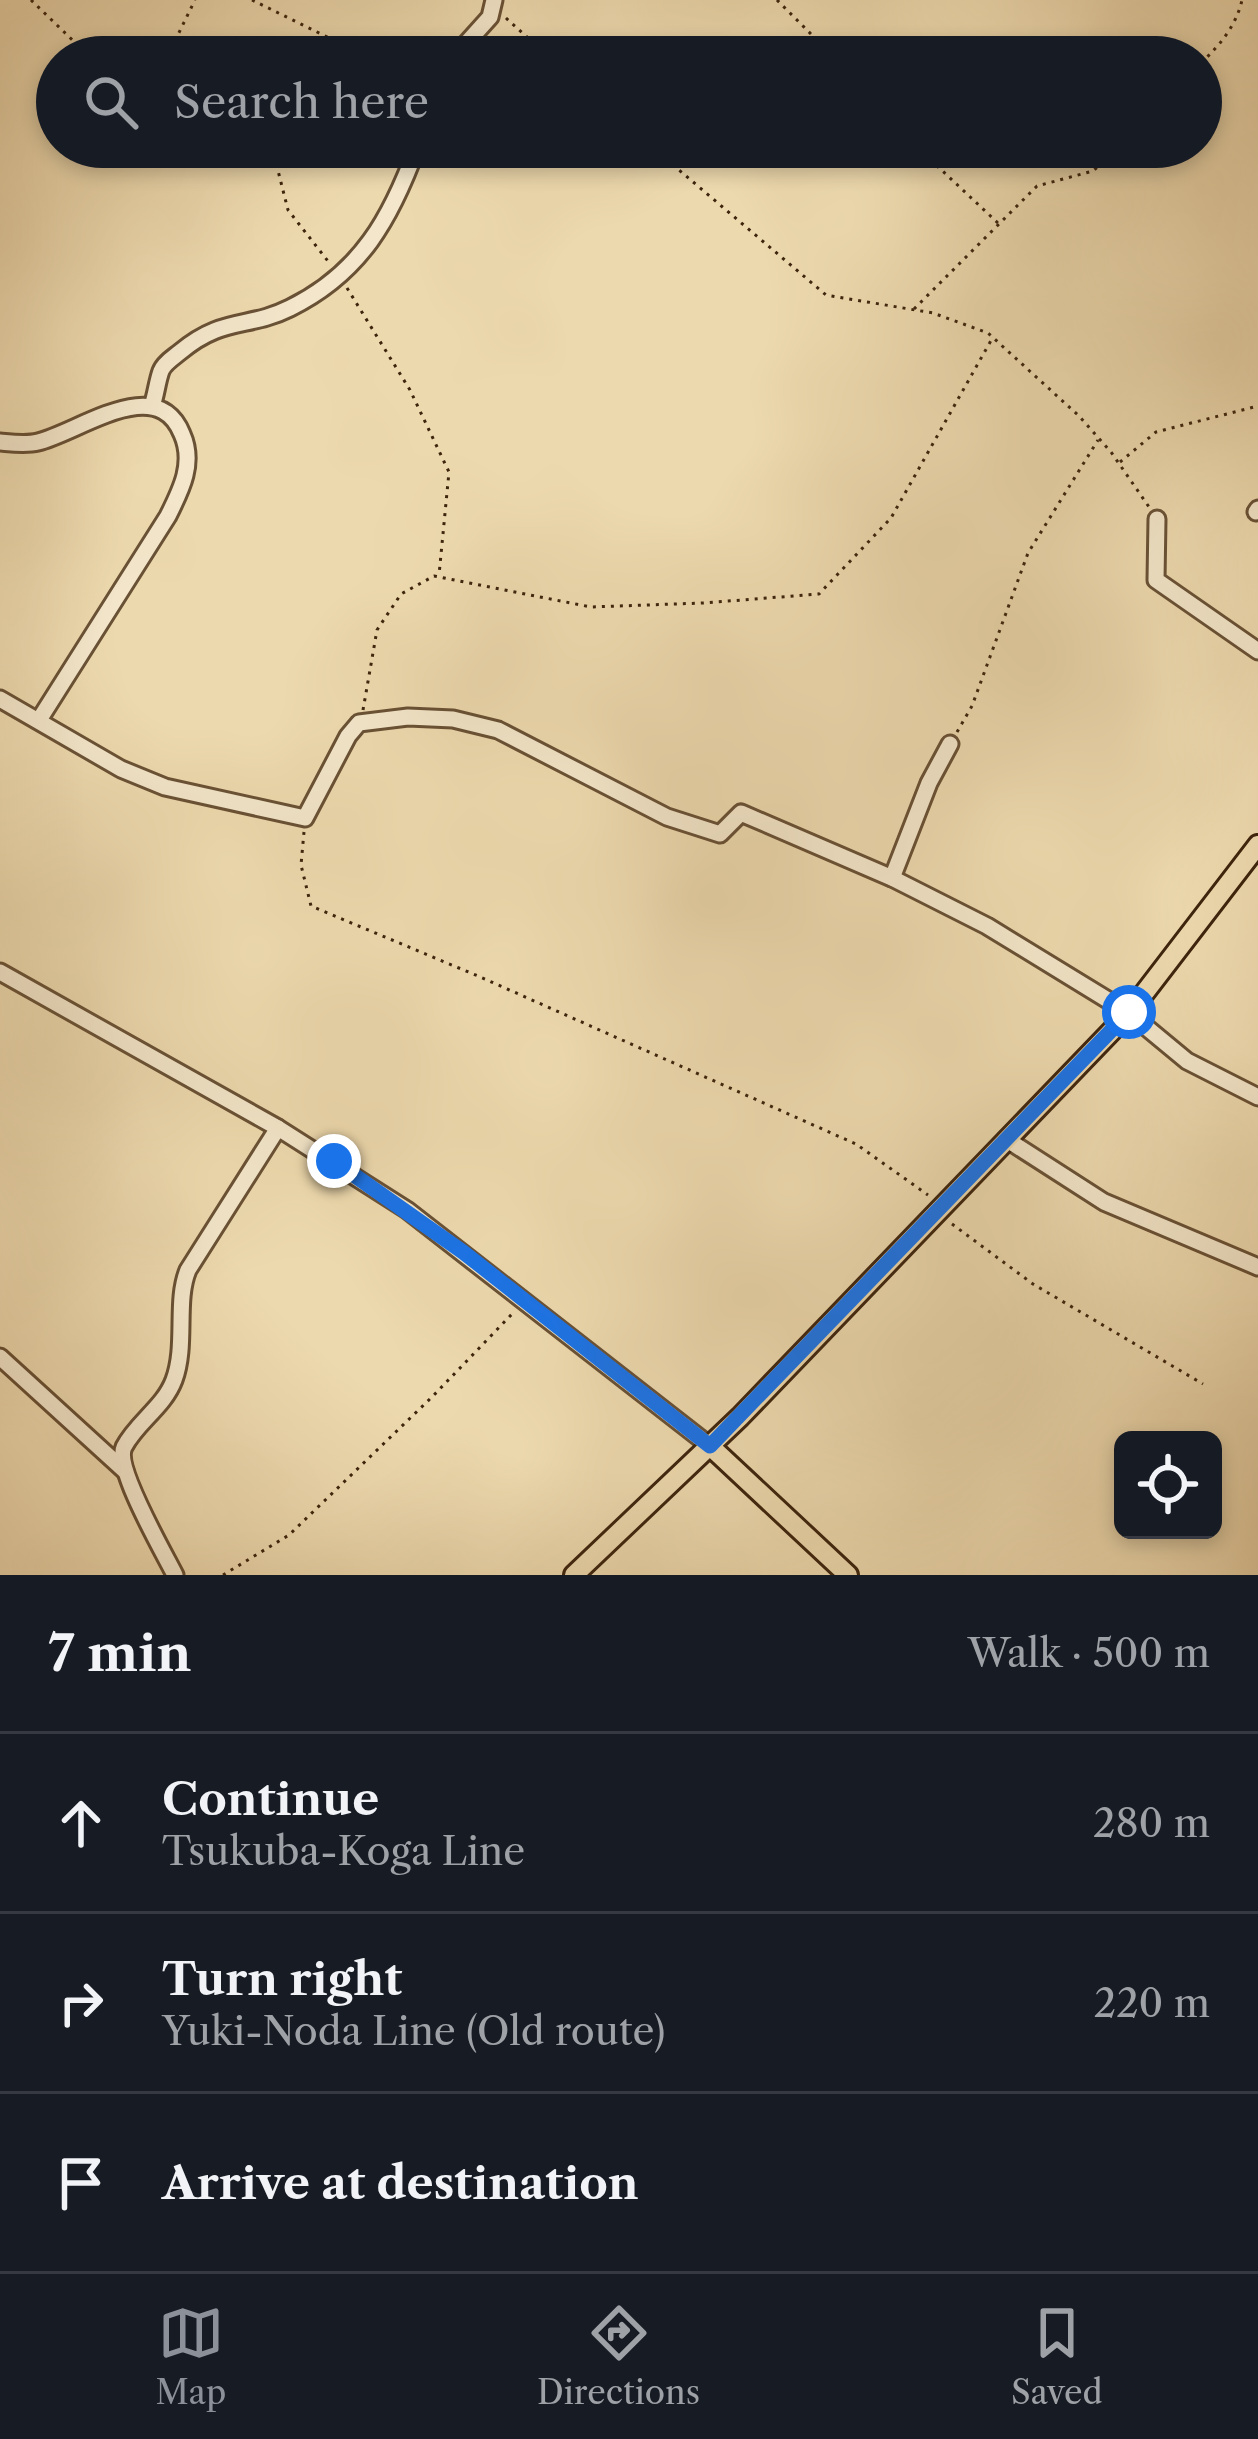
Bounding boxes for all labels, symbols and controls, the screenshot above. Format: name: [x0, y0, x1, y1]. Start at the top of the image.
search box: [36, 36, 1222, 168]
icon: search: [78, 69, 144, 135]
text: Search here: [174, 74, 429, 130]
route start: [1102, 985, 1156, 1039]
route end: [307, 1134, 361, 1188]
map controls: [1114, 1431, 1222, 1539]
button: locate: [1114, 1431, 1222, 1539]
text: 7 min: [48, 1622, 191, 1684]
text: Walk · 500 m: [968, 1629, 1210, 1677]
text: Continue: [162, 1771, 379, 1827]
icon: ahead: [48, 1790, 114, 1856]
text: 280 m: [1093, 1799, 1210, 1847]
text: Tsukuba-Koga Line: [162, 1827, 525, 1875]
text: Turn right: [162, 1951, 402, 2007]
icon: right: [48, 1970, 114, 2036]
text: 220 m: [1094, 1979, 1210, 2027]
text: Yuki-Noda Line (Old route): [162, 2007, 665, 2055]
icon: arrive: [48, 2150, 114, 2216]
text: Arrive at destination: [162, 2155, 639, 2211]
tab: Map: [155, 2300, 226, 2413]
tab: Directions: [537, 2300, 700, 2413]
tab: Saved: [1011, 2300, 1103, 2413]

